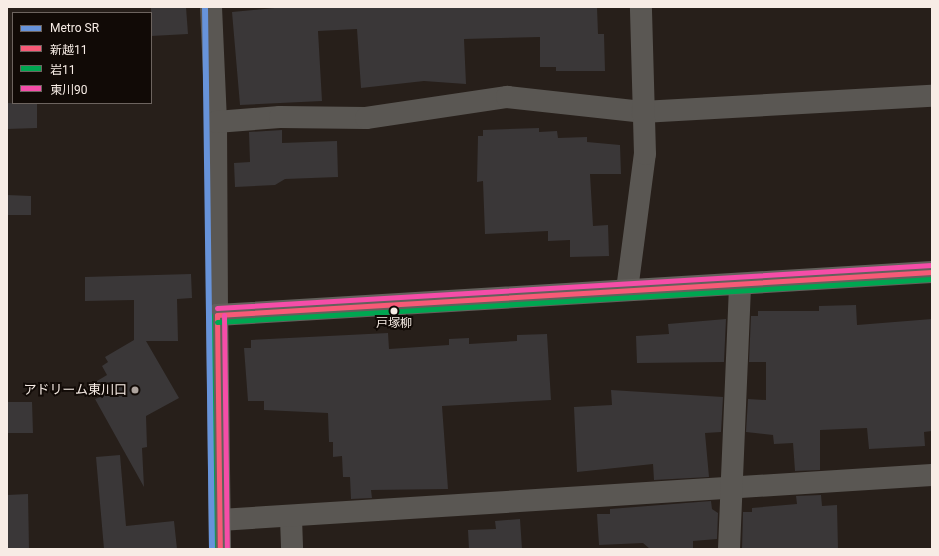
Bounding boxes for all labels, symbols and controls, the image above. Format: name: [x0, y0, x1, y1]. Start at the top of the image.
legend: [12, 12, 152, 104]
text: Metro SR: [50, 21, 99, 35]
text: 新越11: [50, 43, 88, 57]
text: 岩11: [50, 63, 76, 77]
text: 東川90: [50, 83, 88, 97]
marker: 戸塚柳: [389, 306, 399, 316]
place label: 戸塚柳: [376, 317, 412, 331]
place label: アドリーム東川口: [23, 382, 127, 398]
marker: アドリーム東川口: [130, 385, 140, 395]

